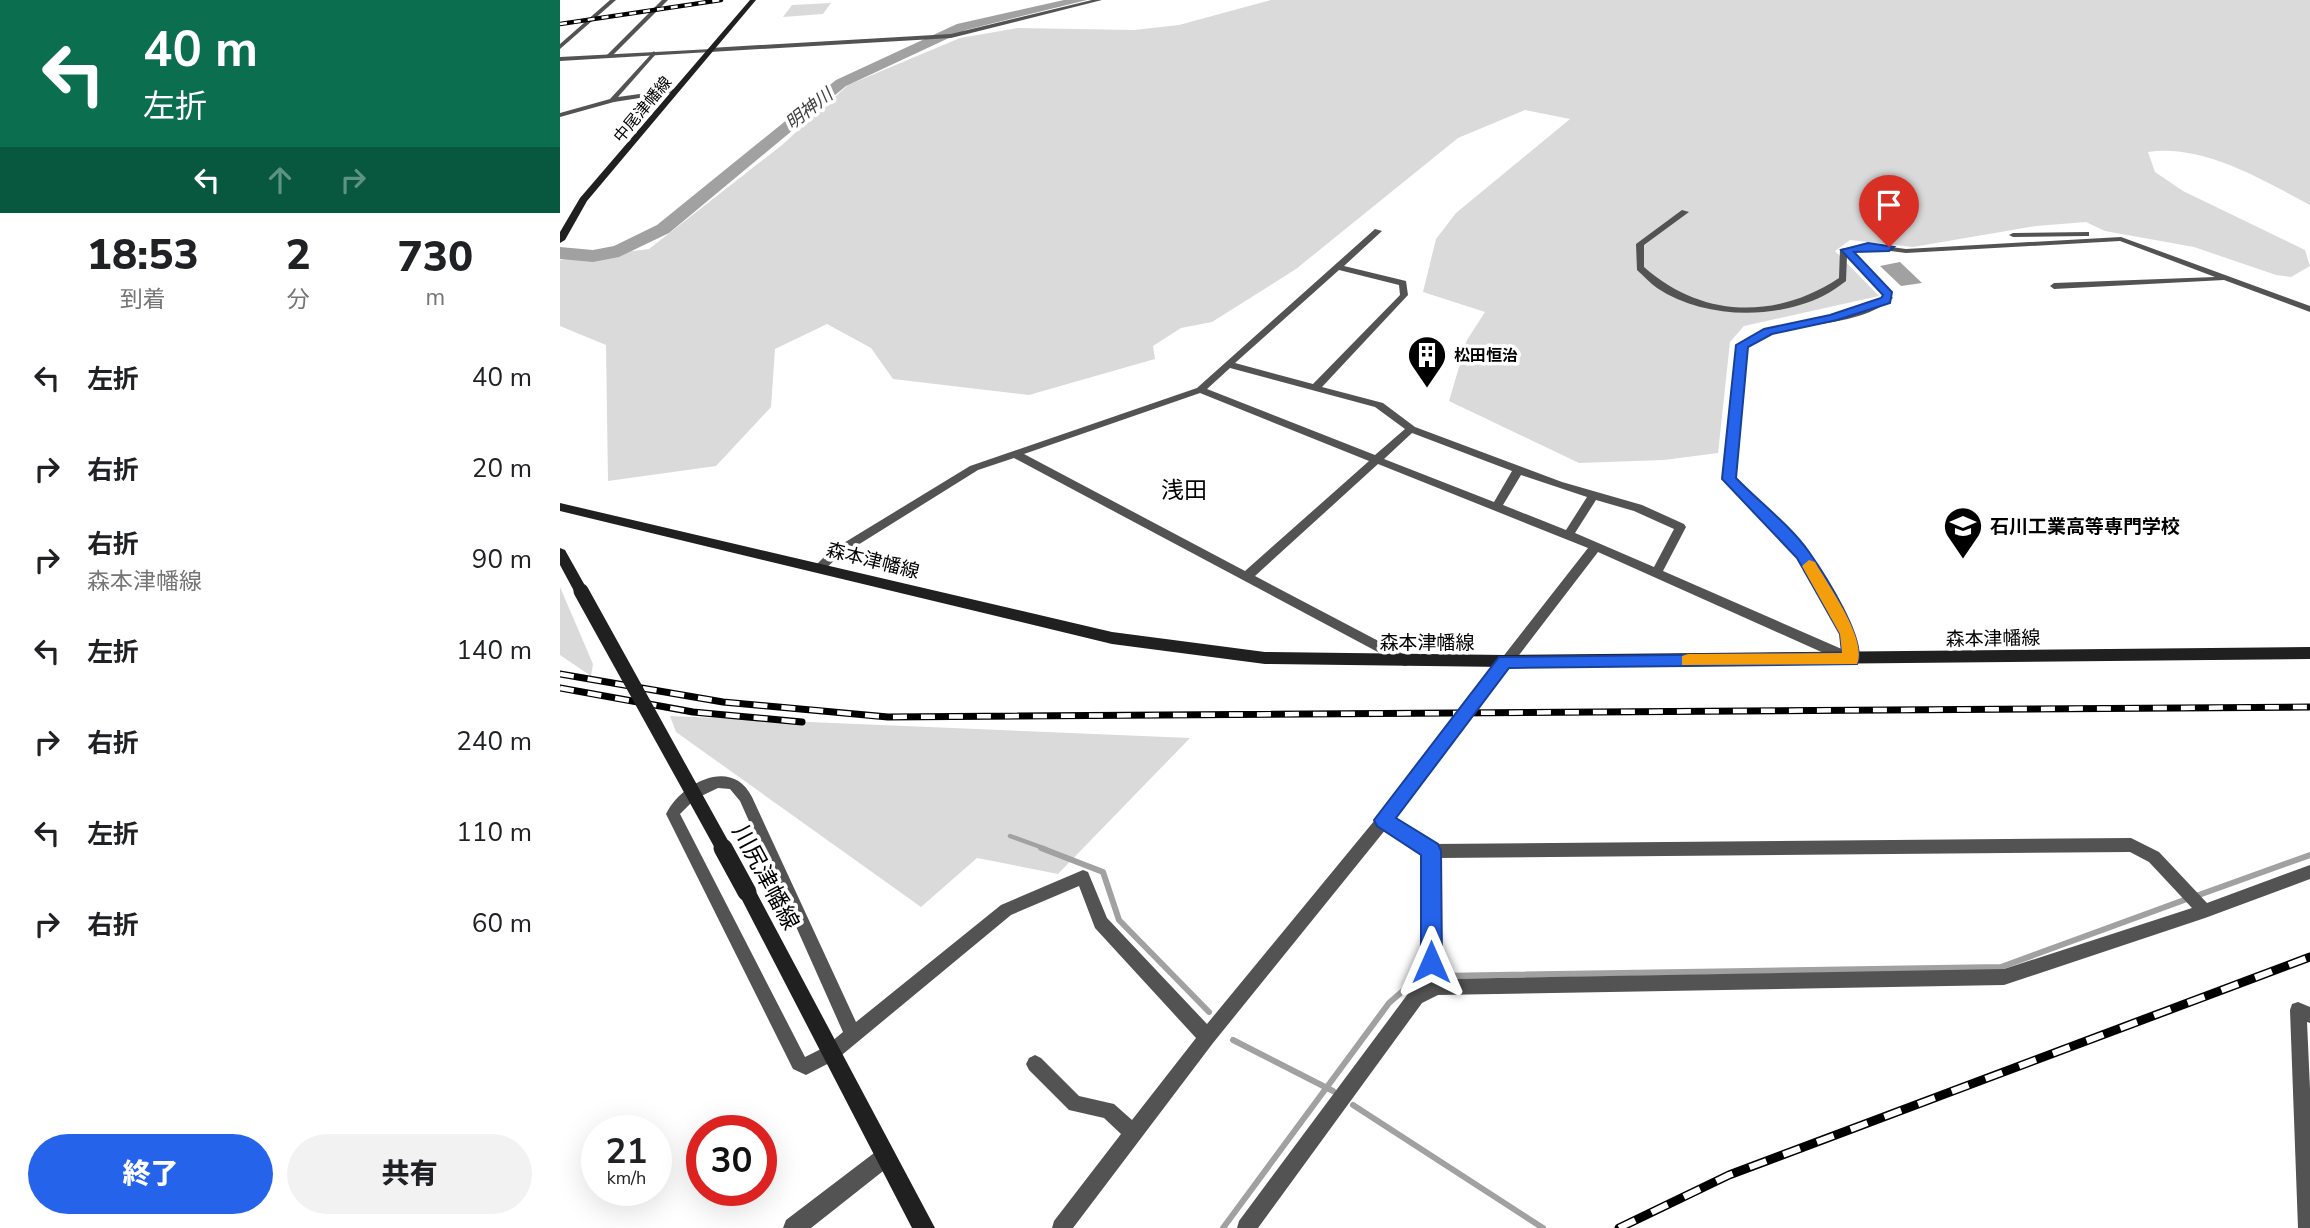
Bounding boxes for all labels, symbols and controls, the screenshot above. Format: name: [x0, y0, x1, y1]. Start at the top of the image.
text: 40 m: [143, 16, 258, 83]
icon: left: [28, 28, 119, 119]
street label: 中尾津幡線: [609, 72, 677, 147]
water label: 明神川: [780, 82, 839, 135]
text: 左折: [143, 85, 207, 128]
icon: left: [188, 161, 226, 199]
icon: ahead: [261, 161, 299, 199]
icon: right: [334, 161, 372, 199]
pin: [1859, 175, 1919, 247]
icon: arrive: [1870, 186, 1908, 224]
text: 18:53: [87, 227, 199, 284]
text: 2: [285, 227, 311, 284]
text: 730: [398, 229, 473, 286]
text: m: [425, 282, 445, 313]
text: 到着: [120, 284, 166, 315]
text: 分: [287, 284, 310, 315]
building icon: 松田恒治: [1406, 334, 1448, 389]
place label: 松田恒治: [1454, 345, 1518, 367]
icon: left: [28, 359, 66, 397]
text: 40 m: [472, 360, 532, 395]
text: 左折: [87, 362, 139, 397]
icon: right: [28, 450, 66, 488]
text: 20 m: [472, 451, 532, 486]
text: 右折: [87, 453, 139, 488]
district label: 浅田: [1161, 475, 1207, 506]
school or university icon: 石川工業高等専門学校: [1942, 505, 1984, 560]
place label: 石川工業高等専門学校: [1990, 514, 2180, 540]
text: 右折: [87, 527, 139, 562]
street label: 森本津幡線: [824, 537, 922, 585]
icon: right: [28, 541, 66, 579]
text: 90 m: [472, 542, 532, 577]
text: 森本津幡線: [87, 566, 202, 597]
street label: 森本津幡線: [1945, 625, 2041, 653]
street label: 森本津幡線: [1379, 630, 1475, 656]
icon: left: [28, 632, 66, 670]
text: 140 m: [456, 633, 532, 668]
text: 左折: [87, 635, 139, 670]
icon: right: [28, 723, 66, 761]
text: 240 m: [456, 724, 532, 759]
text: 右折: [87, 726, 139, 761]
icon: left: [28, 814, 66, 852]
text: 110 m: [456, 815, 532, 850]
text: 左折: [87, 817, 139, 852]
street label: 川尻津幡線: [725, 819, 806, 935]
icon: right: [28, 905, 66, 943]
text: 60 m: [472, 906, 532, 941]
text: 右折: [87, 908, 139, 943]
position arrow: [1394, 925, 1468, 999]
speed limit sign: 30: [686, 1115, 777, 1206]
text: 21: [605, 1128, 648, 1175]
button: 終了: [28, 1134, 273, 1214]
button: 共有: [287, 1134, 532, 1214]
text: km/h: [607, 1166, 646, 1190]

